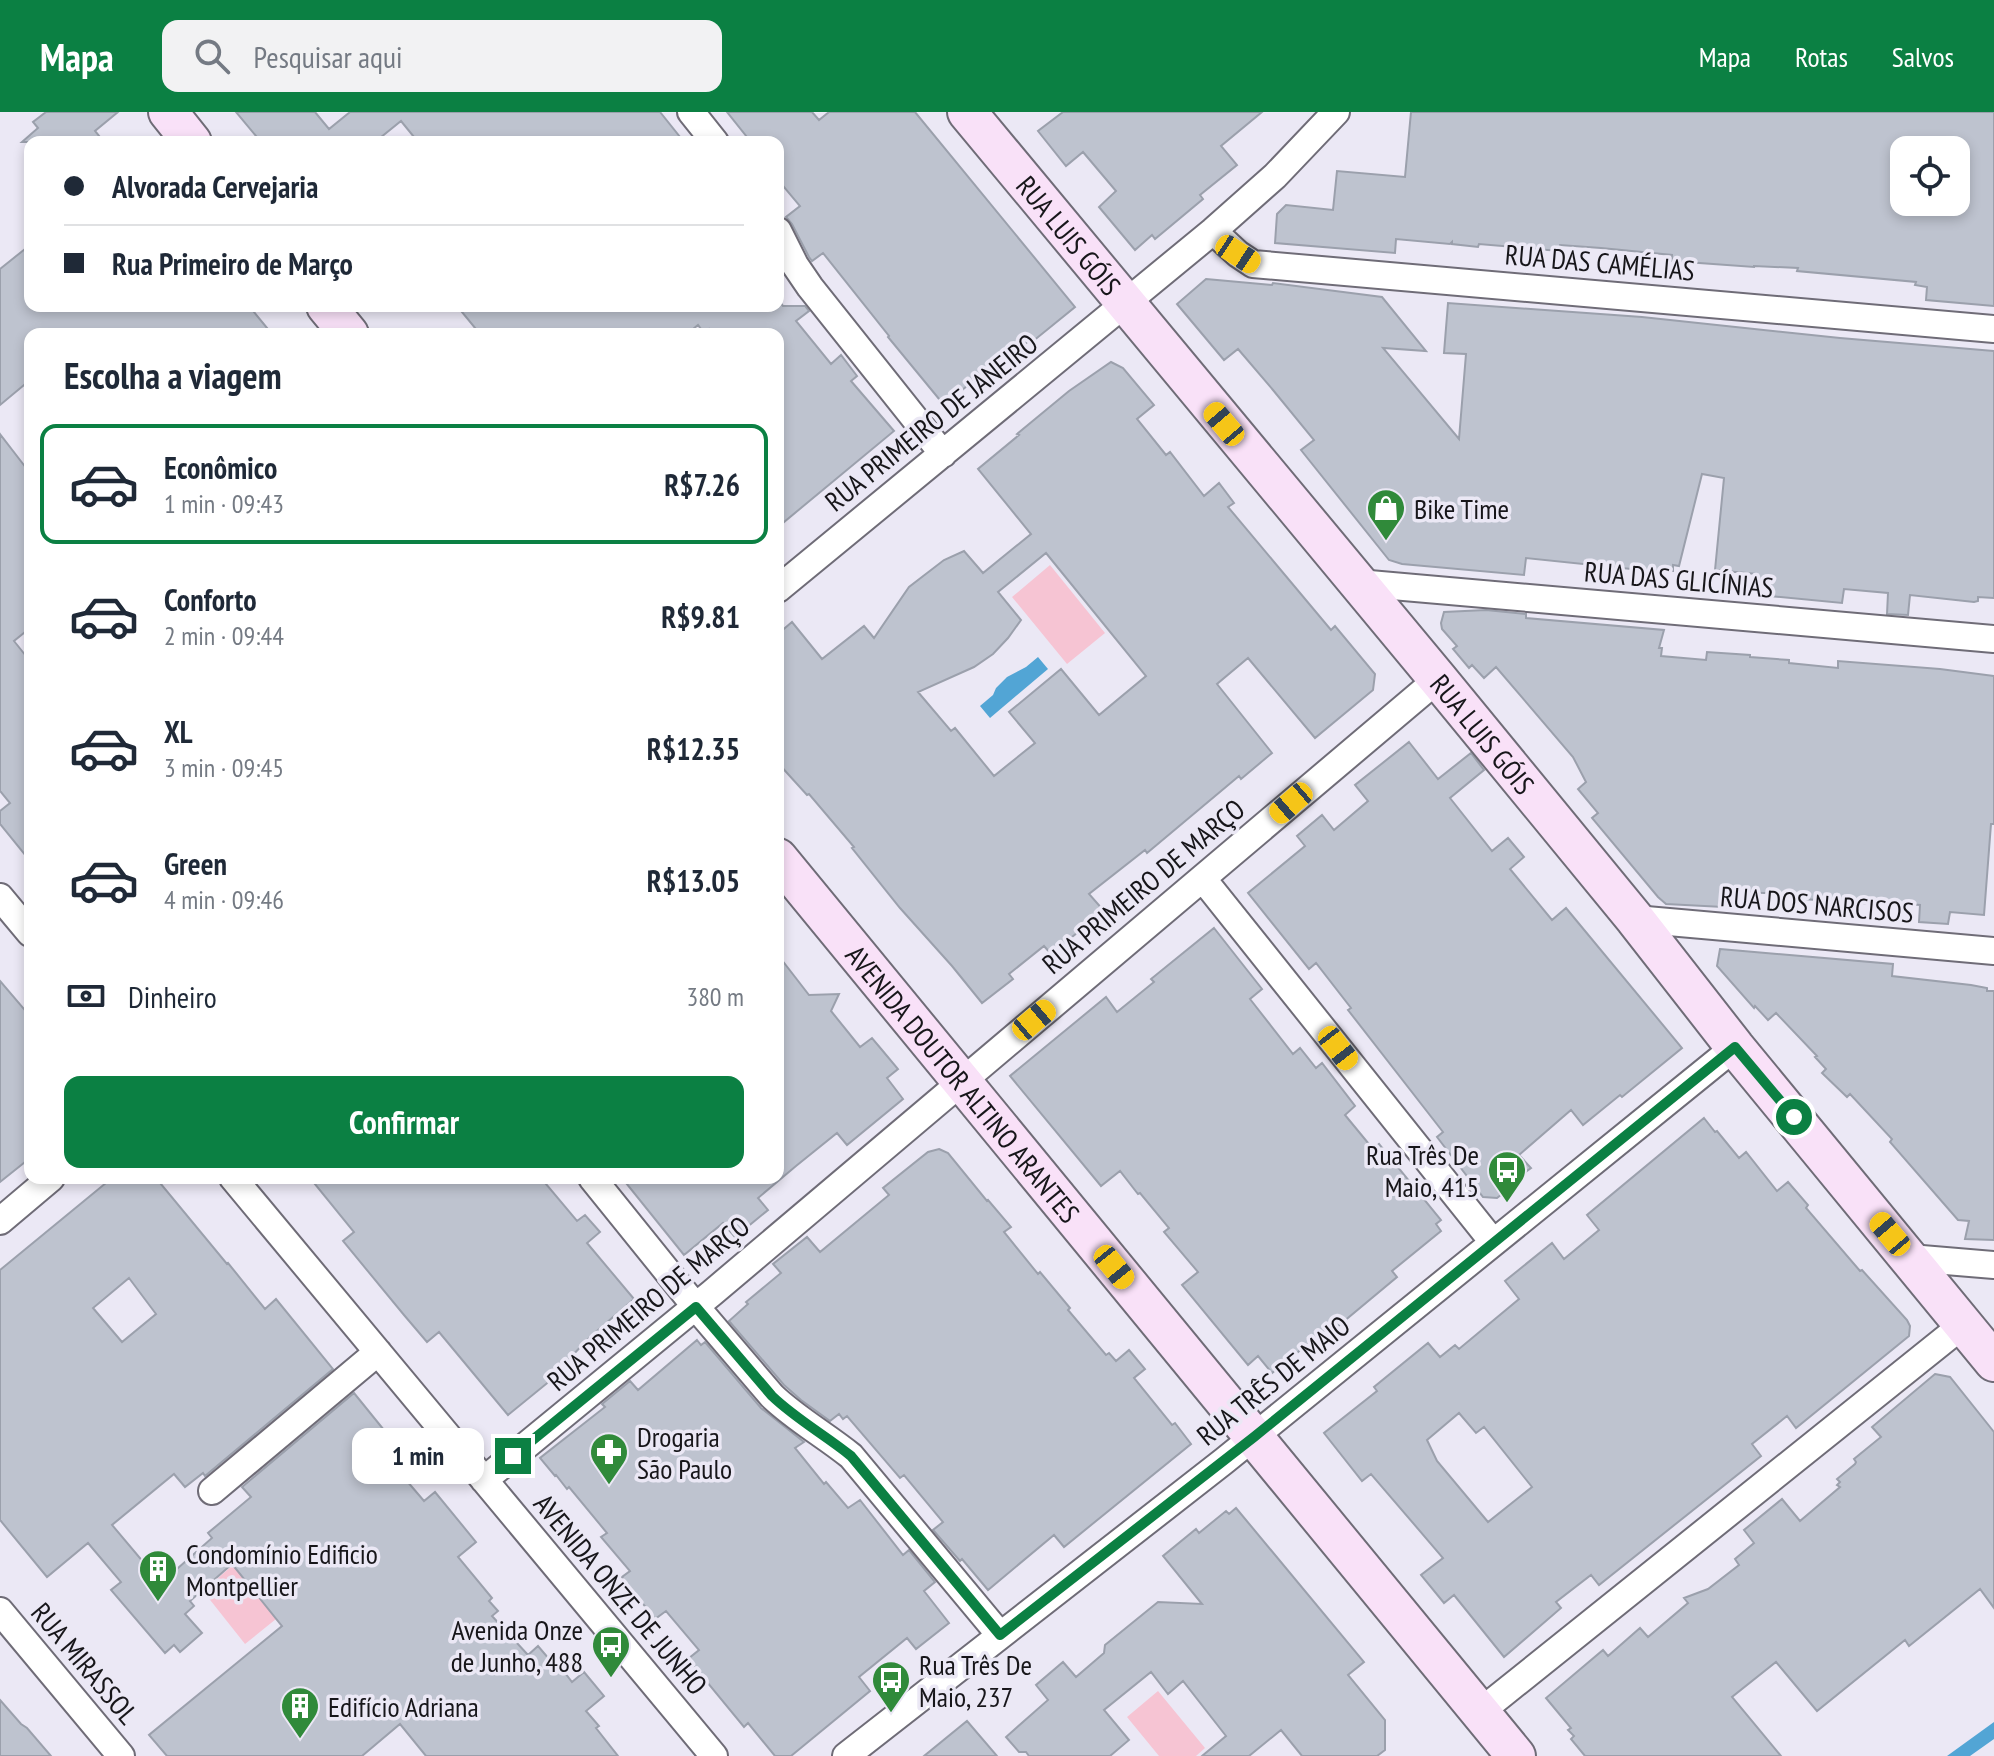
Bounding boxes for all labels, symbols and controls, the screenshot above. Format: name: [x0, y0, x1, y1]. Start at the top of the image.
search box: [162, 20, 722, 92]
text: Mapa: [40, 32, 114, 81]
icon: search: [190, 34, 234, 78]
text: Pesquisar aqui: [254, 37, 403, 76]
text: Mapa: [1699, 38, 1751, 75]
text: Rotas: [1795, 38, 1848, 75]
text: Salvos: [1892, 38, 1954, 75]
map controls: [1890, 136, 1970, 216]
button: locate: [1890, 136, 1970, 216]
text: Alvorada Cervejaria: [112, 167, 318, 206]
street label: RUA LUIS GÓIS: [1009, 168, 1130, 303]
car: [1211, 231, 1265, 277]
street label: RUA DAS CAMÉLIAS: [1504, 235, 1696, 289]
text: Rua Primeiro de Março: [112, 244, 353, 283]
street label: RUA PRIMEIRO DE JANEIRO: [817, 325, 1045, 519]
text: Escolha a viagem: [64, 352, 282, 399]
car: [1199, 398, 1249, 450]
icon: car: [68, 448, 140, 520]
text: Econômico: [164, 448, 277, 487]
text: R$7.26: [664, 465, 740, 504]
text: 1 min · 09:43: [164, 487, 284, 520]
shop icon: Bike Time: [1365, 487, 1407, 542]
place label: Bike Time: [1414, 490, 1509, 527]
street label: RUA DAS GLICÍNIAS: [1583, 552, 1775, 606]
icon: car: [68, 580, 140, 652]
text: Conforto: [164, 580, 257, 619]
text: R$9.81: [661, 597, 740, 636]
text: 2 min · 09:44: [164, 619, 284, 652]
street label: RUA LUIS GÓIS: [1423, 666, 1543, 801]
icon: car: [68, 712, 140, 784]
text: XL: [164, 712, 193, 751]
text: R$12.35: [647, 729, 740, 768]
text: 3 min · 09:45: [164, 751, 284, 784]
car: [1265, 778, 1317, 828]
street label: RUA PRIMEIRO DE MARÇO: [1034, 790, 1252, 982]
icon: car: [68, 844, 140, 916]
text: Green: [164, 844, 227, 883]
text: R$13.05: [647, 861, 740, 900]
street label: RUA DOS NARCISOS: [1719, 877, 1915, 931]
text: 4 min · 09:46: [164, 883, 284, 916]
street label: AVENIDA DOUTOR ALTINO ARANTES: [838, 937, 1088, 1230]
icon: cash: [64, 974, 108, 1018]
text: Dinheiro: [128, 977, 217, 1016]
text: 380 m: [686, 980, 744, 1013]
car: [1008, 995, 1060, 1045]
car: [1314, 1022, 1362, 1074]
button: Confirmar: [64, 1076, 744, 1168]
route start: [1776, 1099, 1812, 1135]
place label: Rua Três De Maio, 415: [1366, 1136, 1479, 1205]
bus stop icon: Rua Três De Maio, 415: [1486, 1149, 1528, 1204]
street label: RUA PRIMEIRO DE MARÇO: [539, 1207, 757, 1399]
car: [1865, 1208, 1915, 1260]
car: [1090, 1241, 1138, 1293]
street label: RUA TRÊS DE MAIO: [1189, 1307, 1357, 1453]
place label: Drogaria São Paulo: [637, 1418, 732, 1487]
callout: 1 min: [353, 1428, 485, 1484]
pharmacy icon: Drogaria São Paulo: [588, 1431, 630, 1486]
route end: [495, 1438, 531, 1474]
text: 1 min: [392, 1439, 444, 1472]
street label: AVENIDA ONZE DE JUNHO: [526, 1486, 716, 1702]
place label: Condomínio Edificio Montpellier: [186, 1535, 378, 1604]
building icon: Condomínio Edificio Montpellier: [137, 1548, 179, 1603]
street label: RUA MIRASSOL: [23, 1595, 147, 1732]
place label: Avenida Onze de Junho, 488: [451, 1611, 583, 1680]
bus stop icon: Avenida Onze de Junho, 488: [590, 1624, 632, 1679]
place label: Rua Três De Maio, 237: [919, 1646, 1032, 1715]
bus stop icon: Rua Três De Maio, 237: [870, 1659, 912, 1714]
building icon: Edifício Adriana: [279, 1685, 321, 1740]
place label: Edifício Adriana: [328, 1688, 479, 1725]

